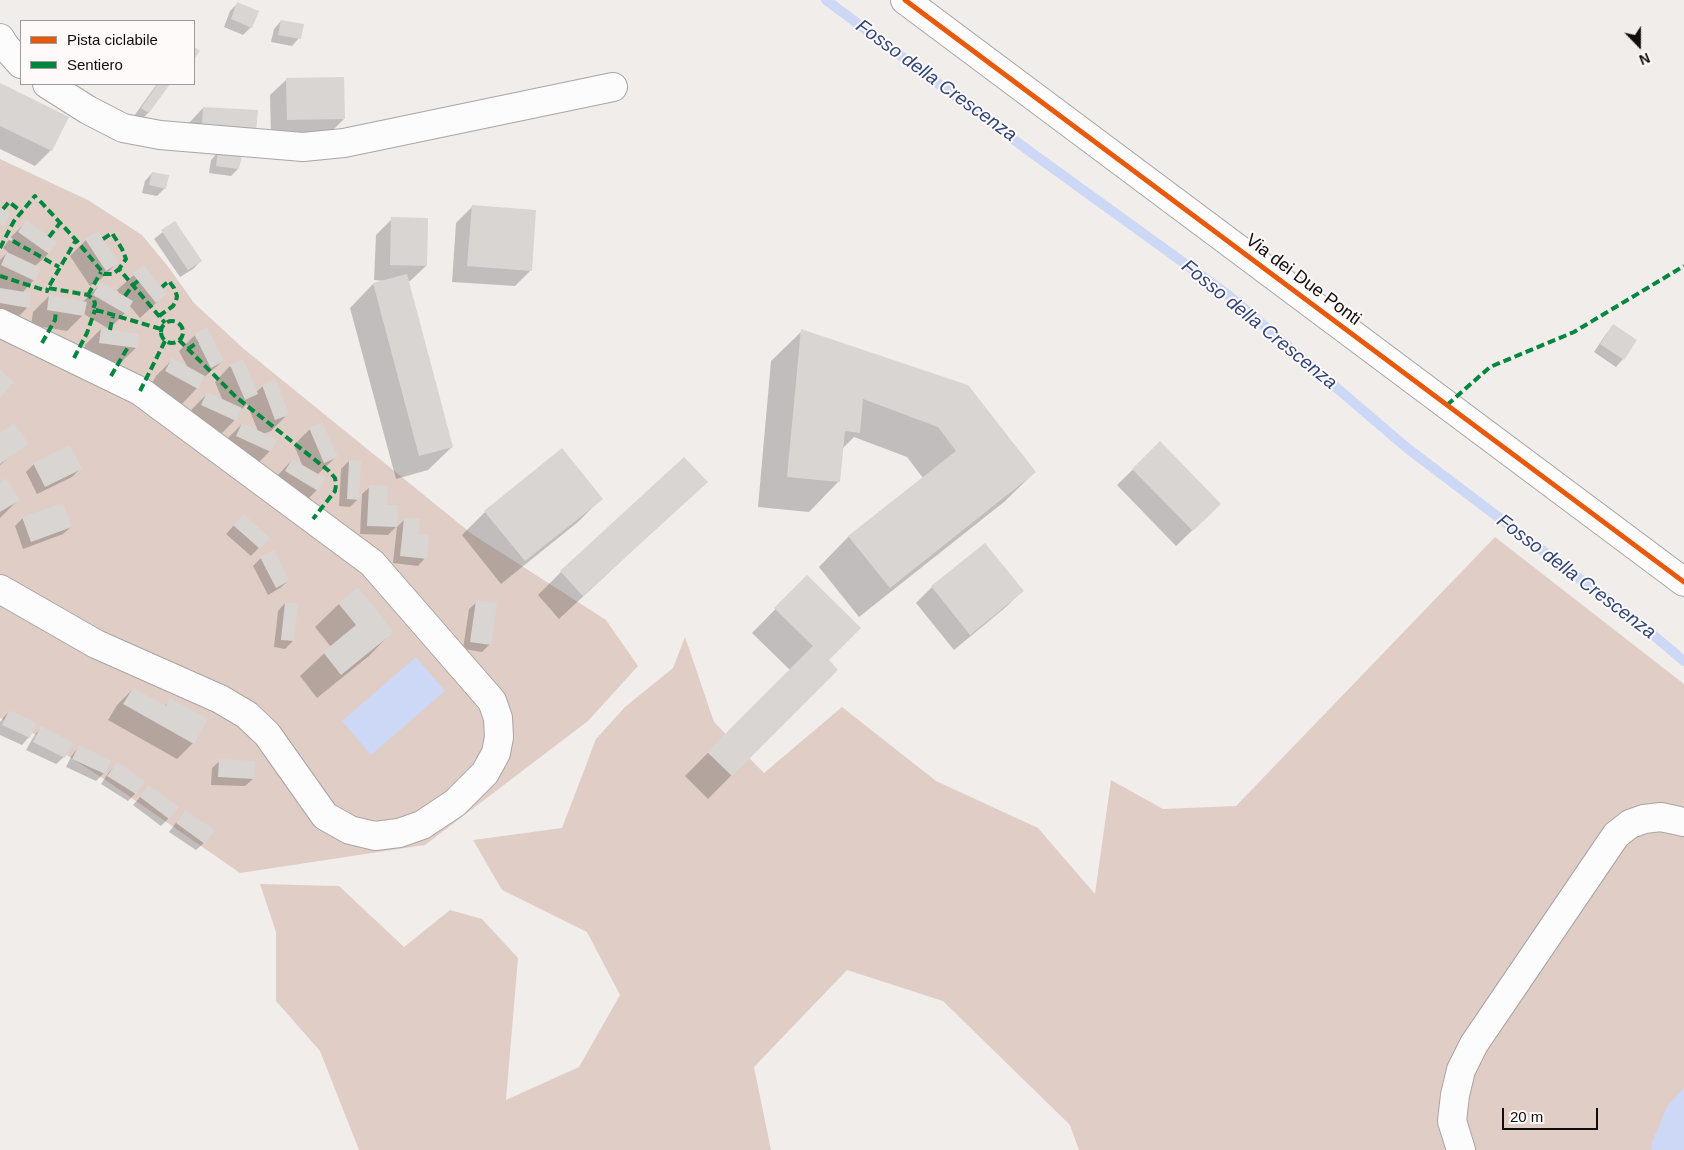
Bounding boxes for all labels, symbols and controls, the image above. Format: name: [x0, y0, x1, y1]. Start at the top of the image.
water label: Fosso della Crescenza: [851, 15, 1021, 147]
legend: [20, 20, 195, 85]
north arrow: [1614, 20, 1664, 70]
text: Pista ciclabile: [67, 31, 158, 48]
text: N: [1637, 50, 1652, 68]
text: Sentiero: [67, 56, 123, 73]
street label: Via dei Due Ponti: [1241, 230, 1365, 330]
water label: Fosso della Crescenza: [1177, 255, 1341, 395]
water label: Fosso della Crescenza: [1492, 510, 1660, 644]
scale bar: [1504, 1098, 1600, 1130]
text: 20 m: [1510, 1108, 1543, 1125]

